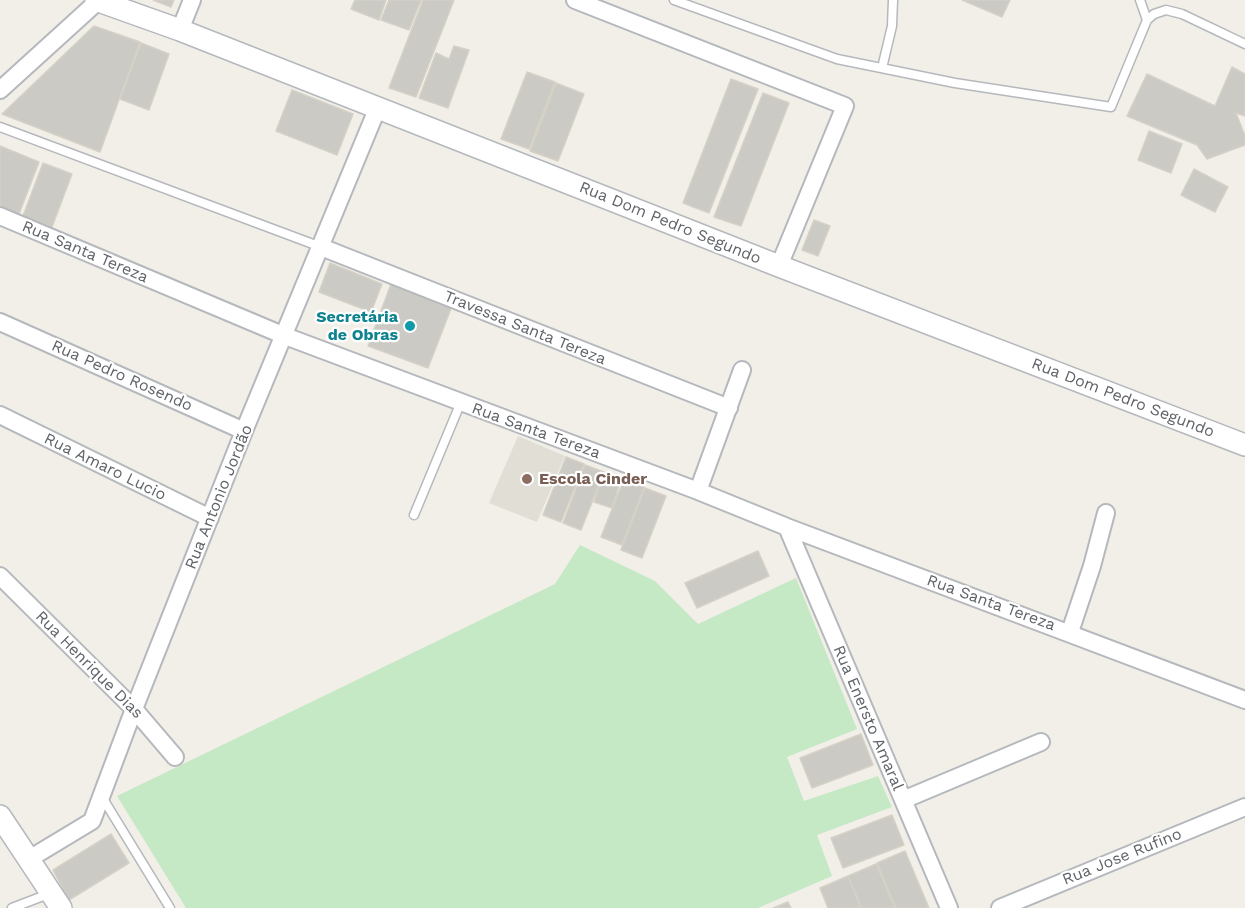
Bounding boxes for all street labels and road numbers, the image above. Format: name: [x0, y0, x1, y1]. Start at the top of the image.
street label: Rua Dom Pedro Segundo: [576, 178, 764, 268]
street label: Rua Santa Tereza: [19, 217, 151, 287]
street label: Travessa Santa Tereza: [441, 287, 609, 369]
street label: Rua Pedro Rosendo: [49, 336, 195, 416]
street label: Rua Dom Pedro Segundo: [1029, 354, 1217, 442]
street label: Rua Santa Tereza: [469, 399, 603, 463]
street label: Rua Antonio Jordão: [181, 422, 257, 572]
street label: Rua Amaro Lucio: [41, 429, 169, 505]
street label: Rua Santa Tereza: [924, 571, 1058, 635]
street label: Rua Henrique Dias: [31, 607, 147, 723]
street label: Rua Enersto Amaral: [829, 643, 907, 793]
street label: Rua Jose Rufino: [1060, 824, 1184, 890]

